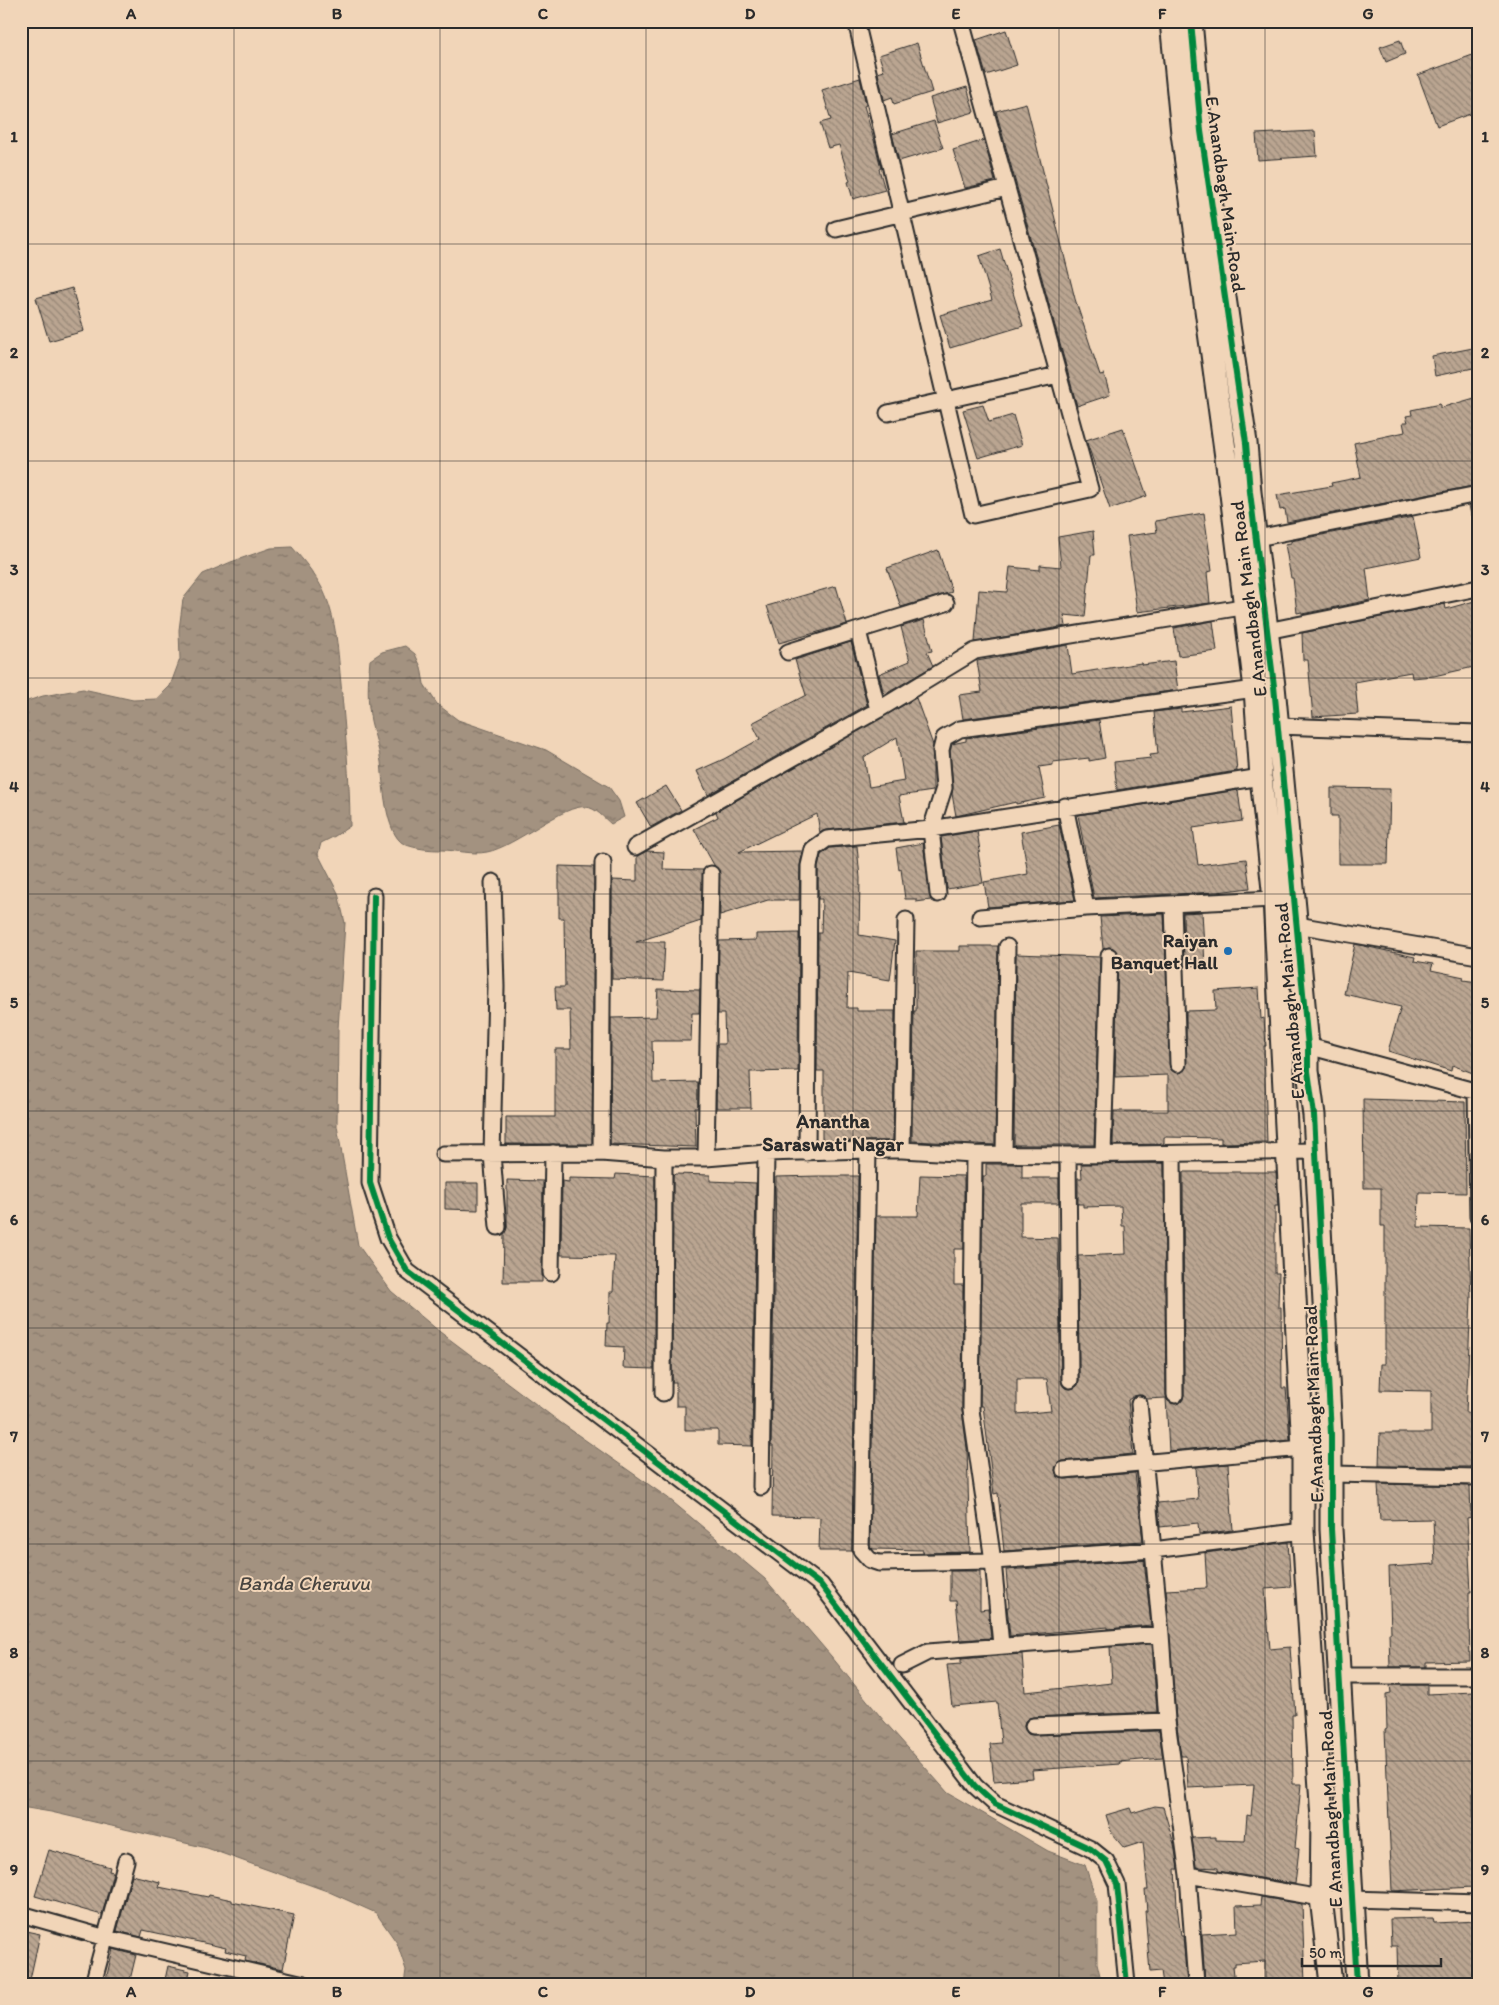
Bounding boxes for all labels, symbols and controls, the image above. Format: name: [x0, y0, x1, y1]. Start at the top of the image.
text: A: [125, 4, 137, 23]
text: B: [332, 4, 343, 23]
text: C: [538, 4, 549, 23]
text: D: [745, 4, 756, 23]
text: E: [952, 4, 961, 23]
text: F: [1158, 4, 1167, 23]
text: G: [1362, 4, 1374, 23]
street label: E Anandbagh Main Road: [1200, 95, 1251, 293]
text: 1: [10, 127, 18, 146]
text: 1: [1481, 127, 1489, 146]
text: 2: [10, 343, 19, 362]
text: 2: [1481, 343, 1490, 362]
street label: E Anandbagh Main Road: [1225, 500, 1272, 698]
text: 3: [10, 560, 19, 579]
text: 3: [1481, 560, 1490, 579]
text: 4: [9, 777, 19, 796]
text: 4: [1480, 777, 1490, 796]
street label: E Anandbagh Main Road: [1269, 902, 1310, 1100]
place label: Raiyan Banquet Hall: [1111, 929, 1219, 974]
marker: Raiyan Banquet Hall: [1222, 945, 1234, 957]
text: 5: [10, 993, 19, 1012]
text: 5: [1481, 993, 1490, 1012]
district label: Anantha Saraswati Nagar: [762, 1109, 905, 1157]
text: 6: [10, 1210, 19, 1229]
text: 6: [1481, 1210, 1490, 1229]
street label: E Anandbagh Main Road: [1299, 1305, 1328, 1503]
text: 7: [9, 1427, 18, 1446]
text: 7: [1480, 1427, 1489, 1446]
water label: Banda Cheruvu: [238, 1571, 371, 1595]
text: 8: [10, 1643, 19, 1662]
text: 8: [1481, 1643, 1490, 1662]
street label: E Anandbagh Main Road: [1314, 1710, 1347, 1908]
text: 9: [10, 1860, 18, 1879]
text: 9: [1481, 1860, 1489, 1879]
scale bar: [1302, 1935, 1440, 1967]
text: 50 m: [1309, 1944, 1342, 1962]
text: A: [125, 1982, 137, 2001]
text: B: [332, 1982, 343, 2001]
text: C: [538, 1982, 549, 2001]
text: D: [745, 1982, 756, 2001]
text: E: [952, 1982, 961, 2001]
text: F: [1158, 1982, 1167, 2001]
text: G: [1362, 1982, 1374, 2001]

